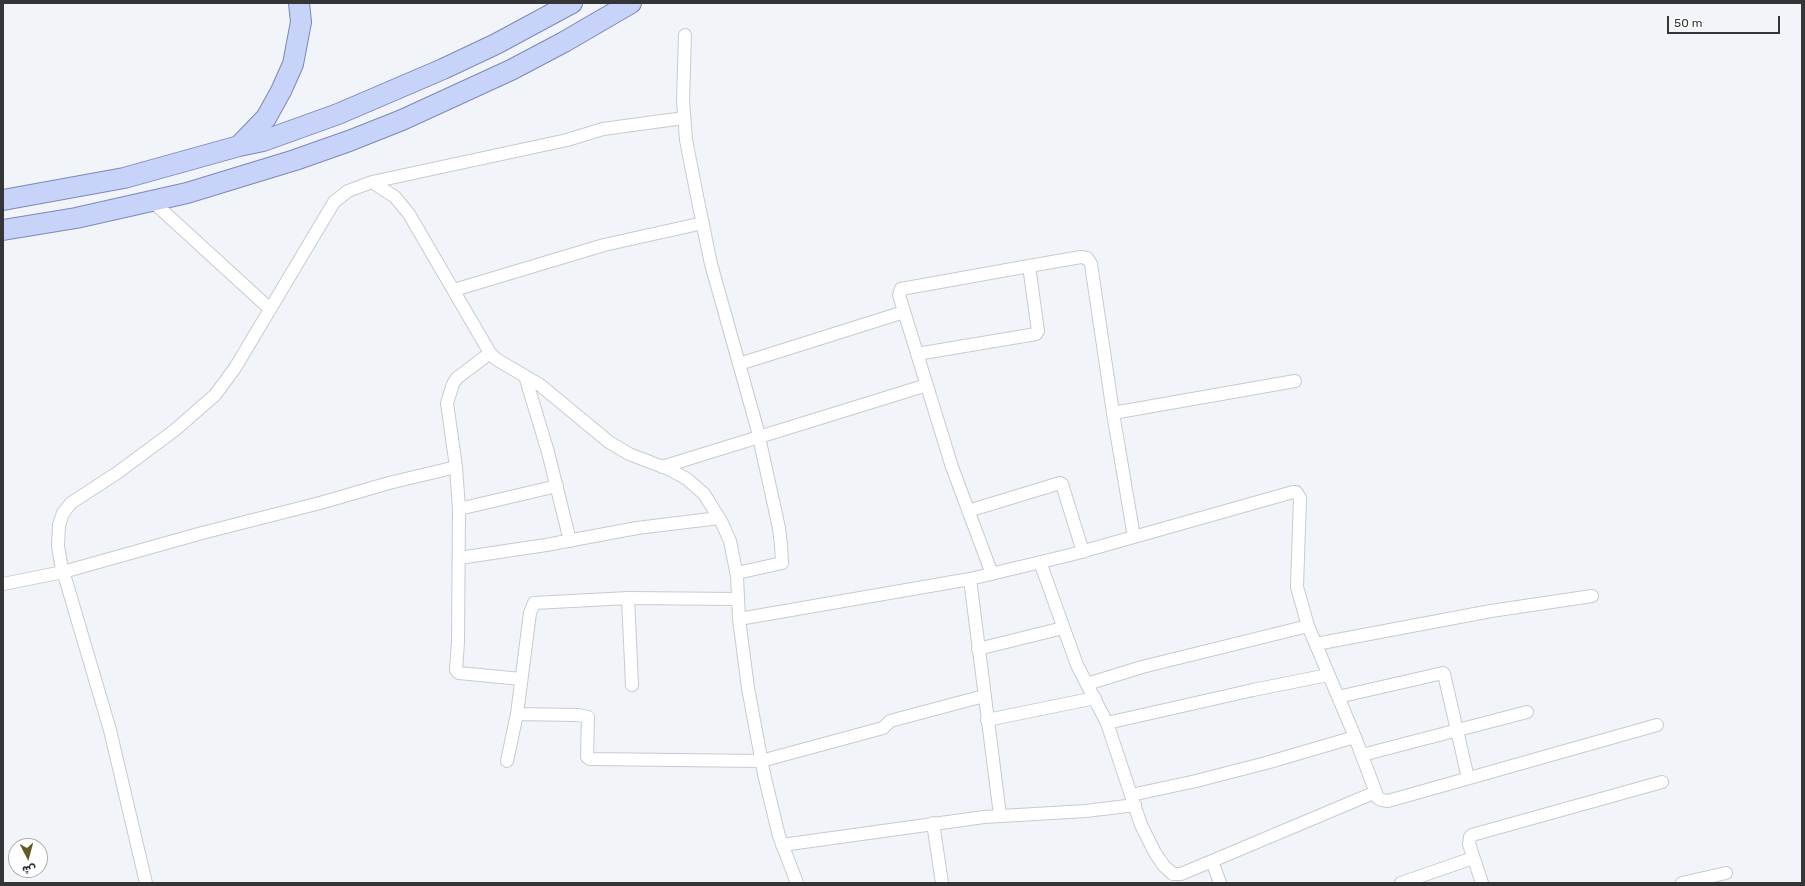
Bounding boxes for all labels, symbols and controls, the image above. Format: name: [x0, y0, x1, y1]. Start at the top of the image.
scale bar: [1669, 8, 1782, 34]
text: 50 m: [1674, 16, 1702, 30]
north arrow: [8, 838, 48, 878]
text: ش: [22, 862, 37, 877]

